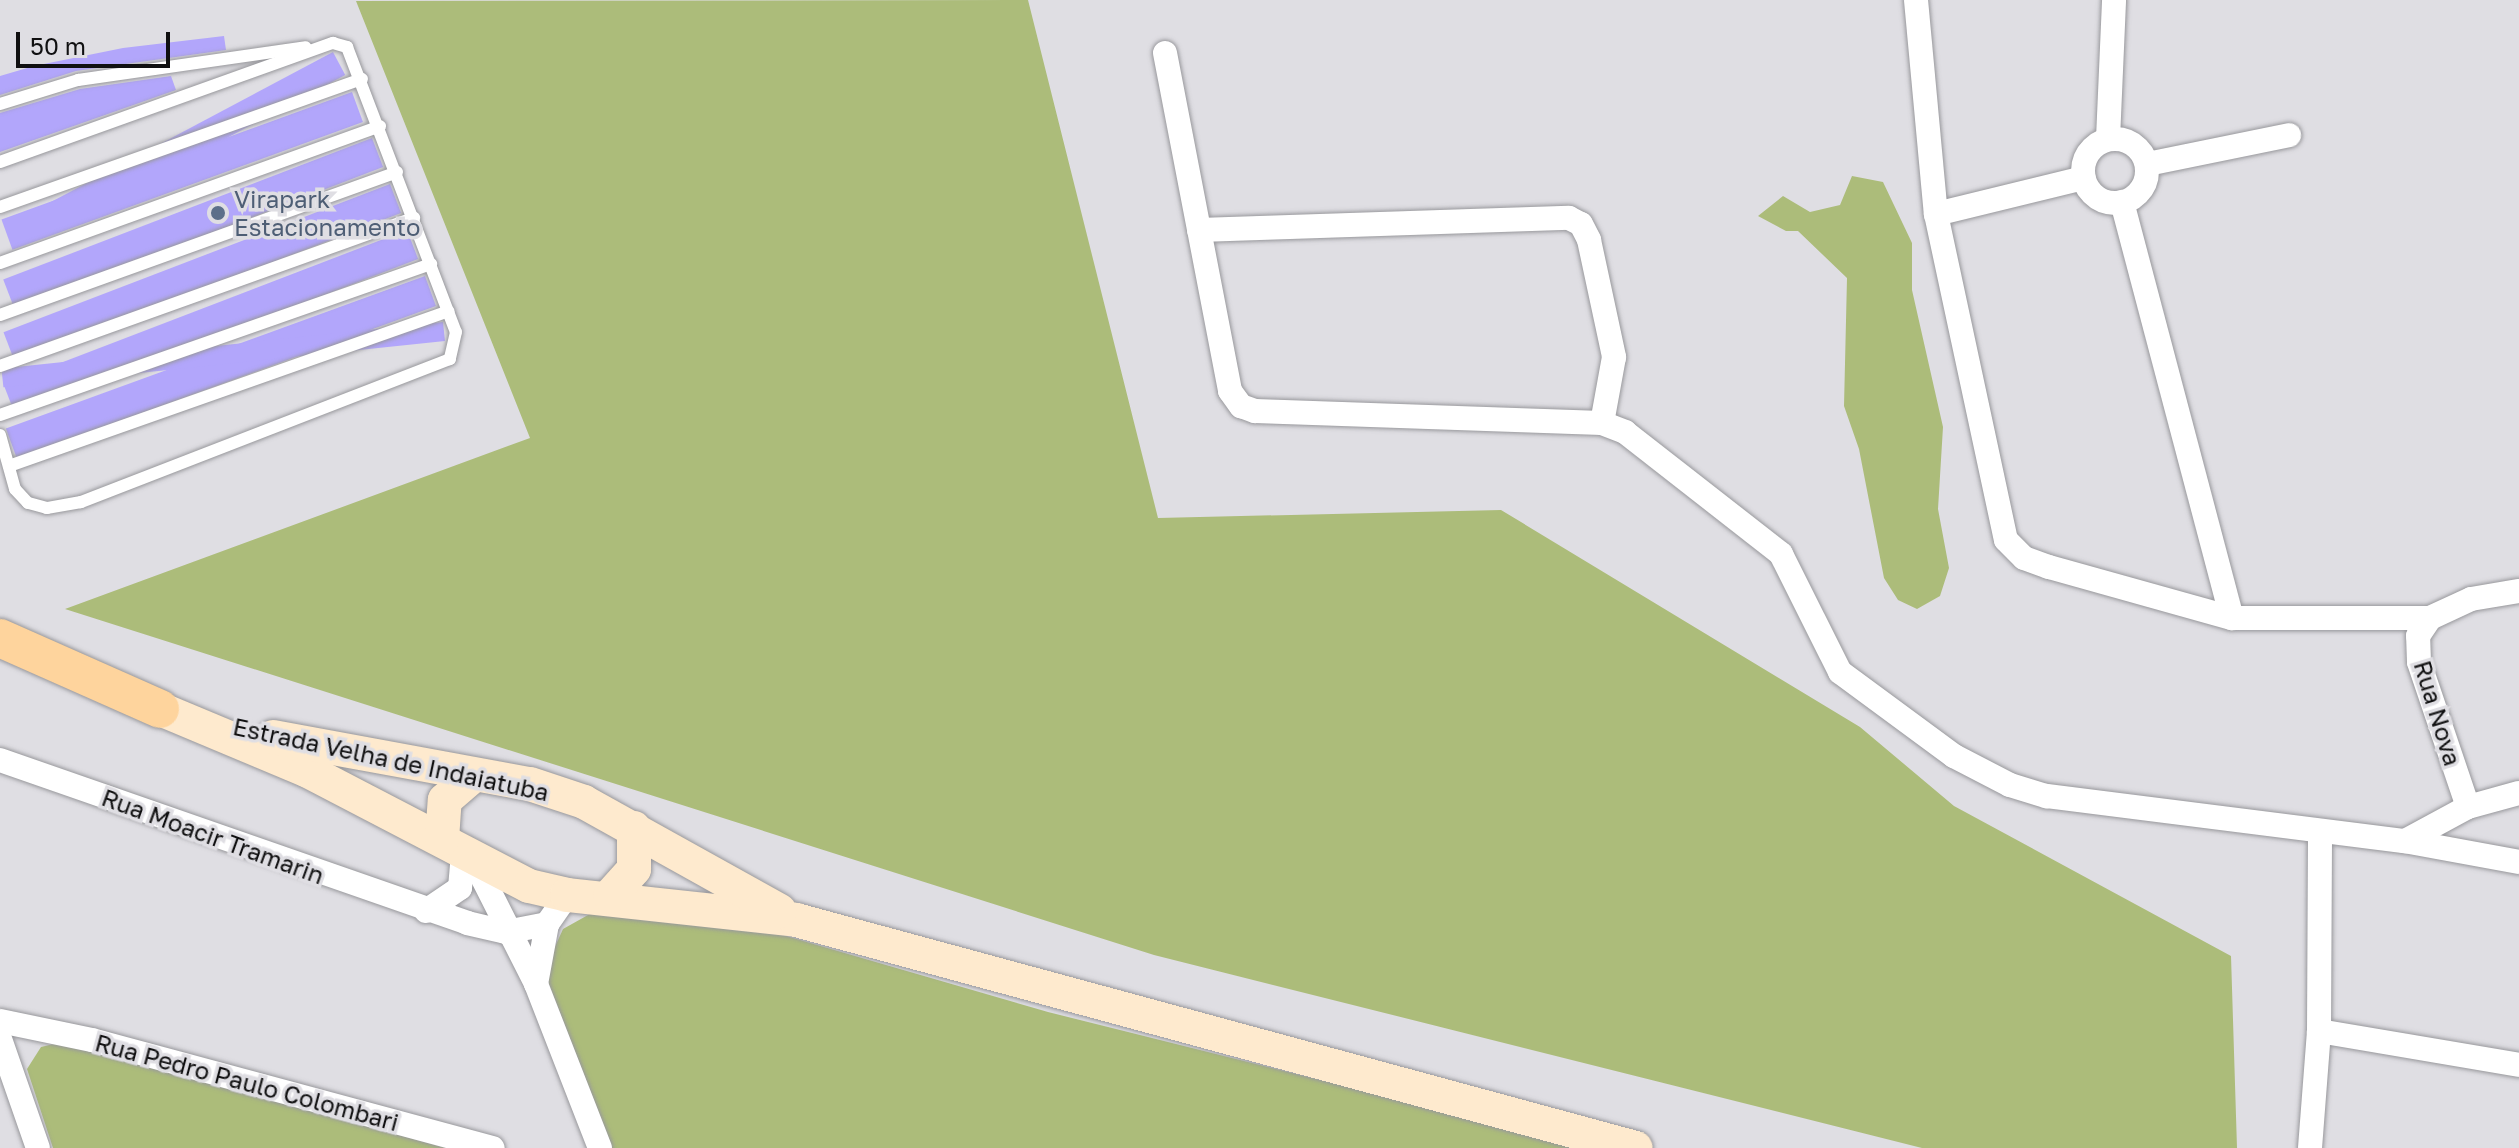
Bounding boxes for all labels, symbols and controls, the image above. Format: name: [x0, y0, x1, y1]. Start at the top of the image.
scale bar: [20, 16, 174, 66]
text: 50 m: [30, 31, 86, 60]
place label: Virapark Estacionamento: [234, 185, 420, 241]
marker: Virapark Estacionamento: [209, 204, 227, 222]
street label: Rua Nova: [2408, 657, 2468, 769]
street label: Estrada Velha de Indaiatuba: [231, 711, 551, 807]
street label: Rua Moacir Tramarin: [98, 782, 328, 890]
street label: Rua Pedro Paulo Colombari: [92, 1028, 402, 1136]

